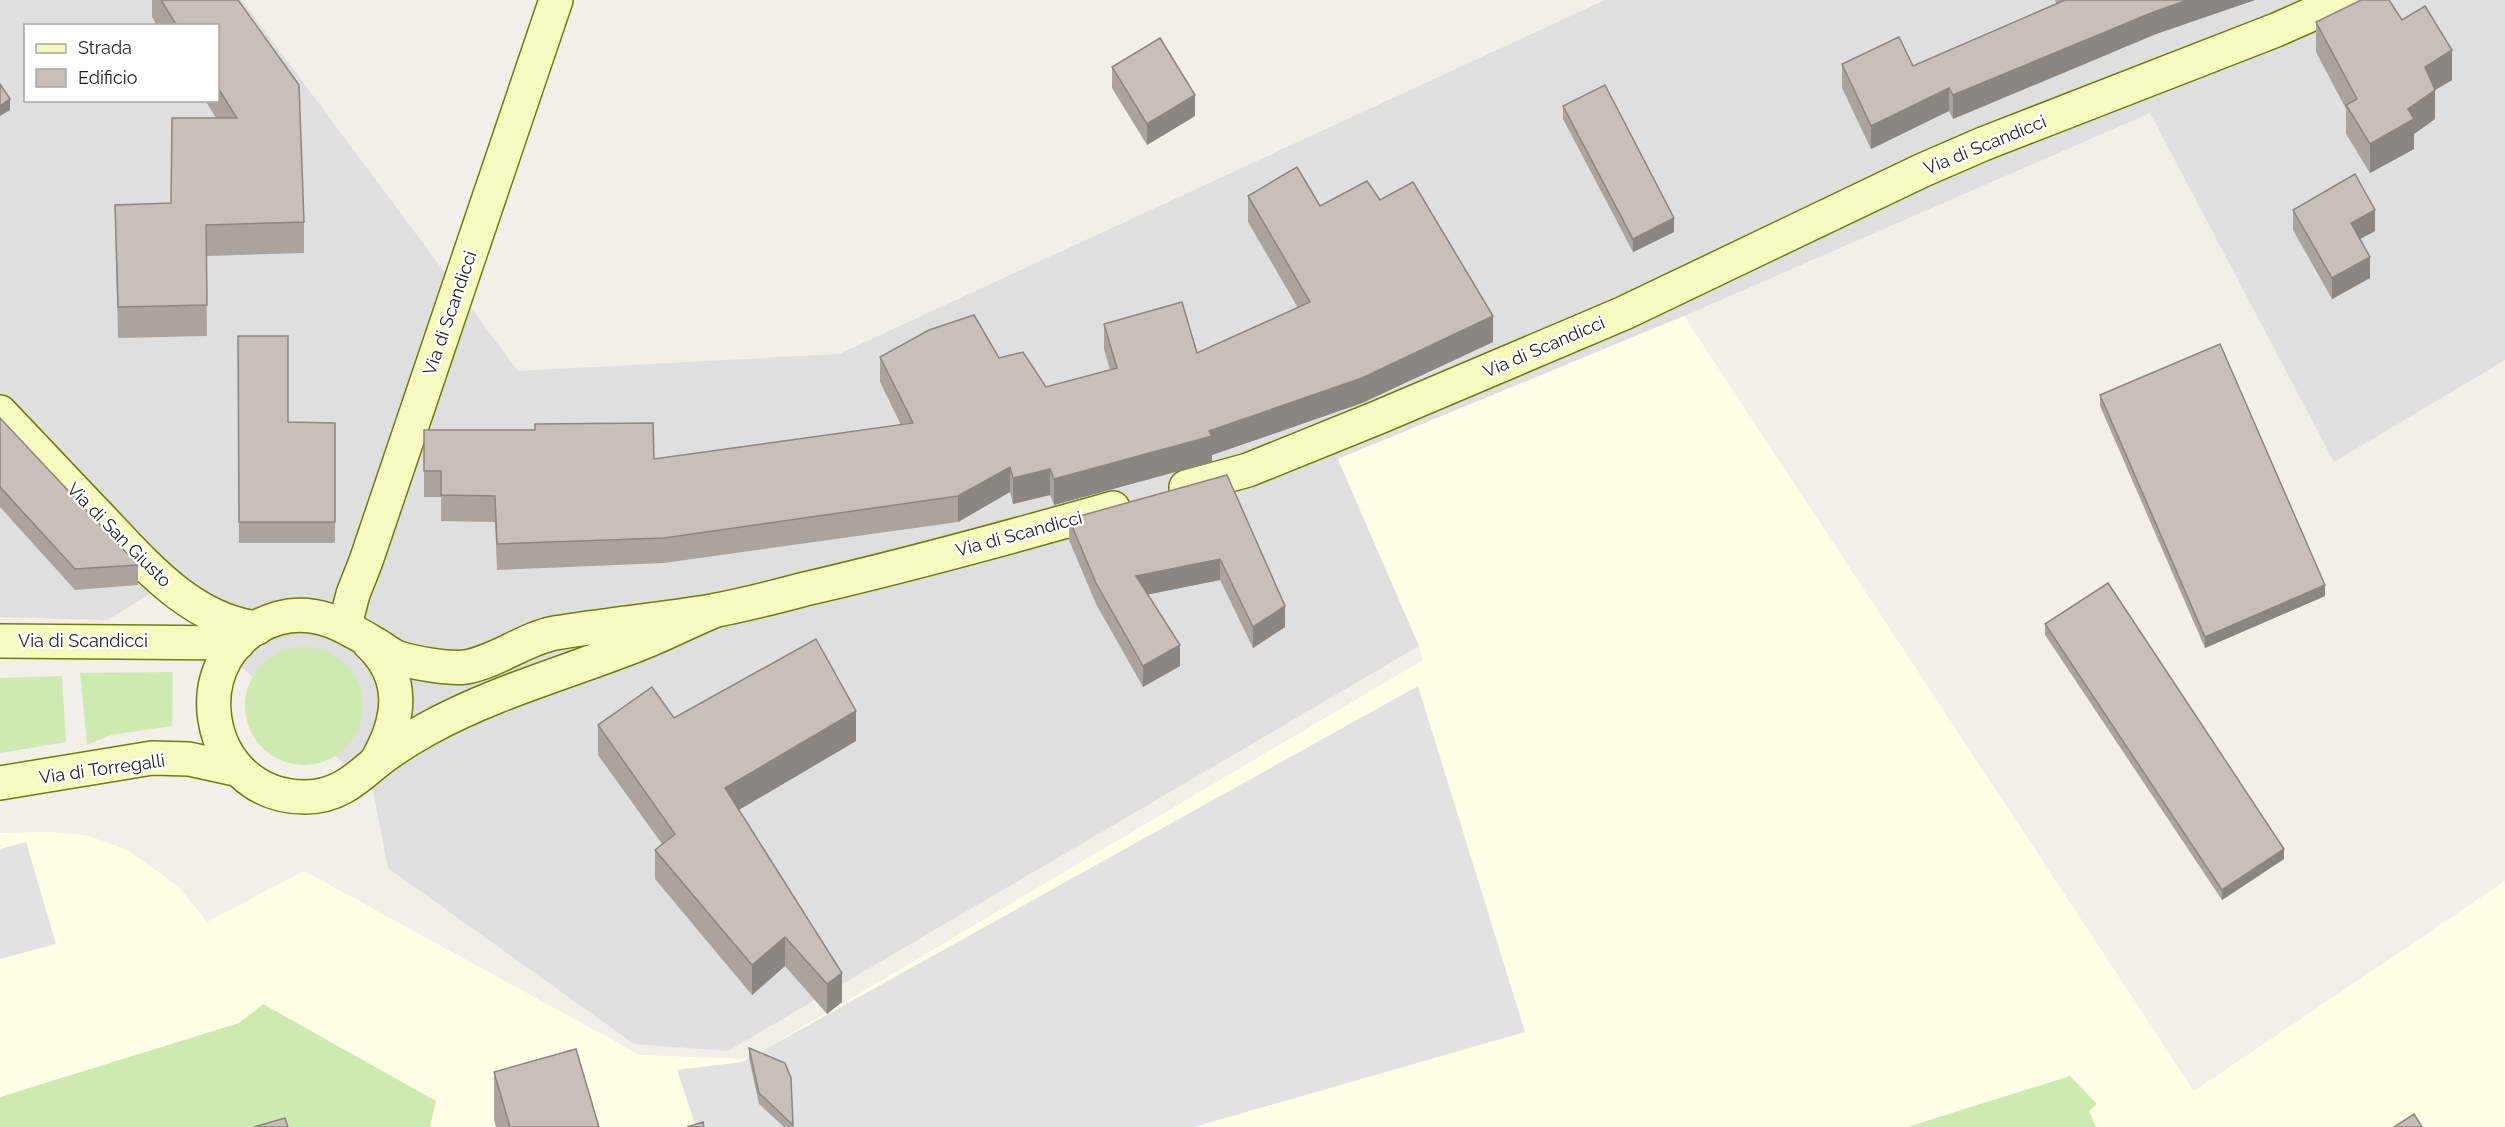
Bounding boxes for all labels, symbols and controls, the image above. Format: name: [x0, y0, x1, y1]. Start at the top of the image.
legend: [24, 24, 219, 102]
text: Strada: [78, 37, 132, 58]
text: Edificio: [78, 67, 138, 88]
street label: Via di Scandicci: [1921, 110, 2049, 179]
street label: Via di Scandicci: [418, 248, 481, 378]
street label: Via di Scandicci: [1480, 311, 1608, 382]
street label: Via di San Giusto: [63, 478, 176, 591]
street label: Via di Scandicci: [953, 507, 1084, 560]
street label: Via di Scandicci: [18, 630, 148, 651]
street label: Via di Torregalli: [38, 749, 166, 788]

